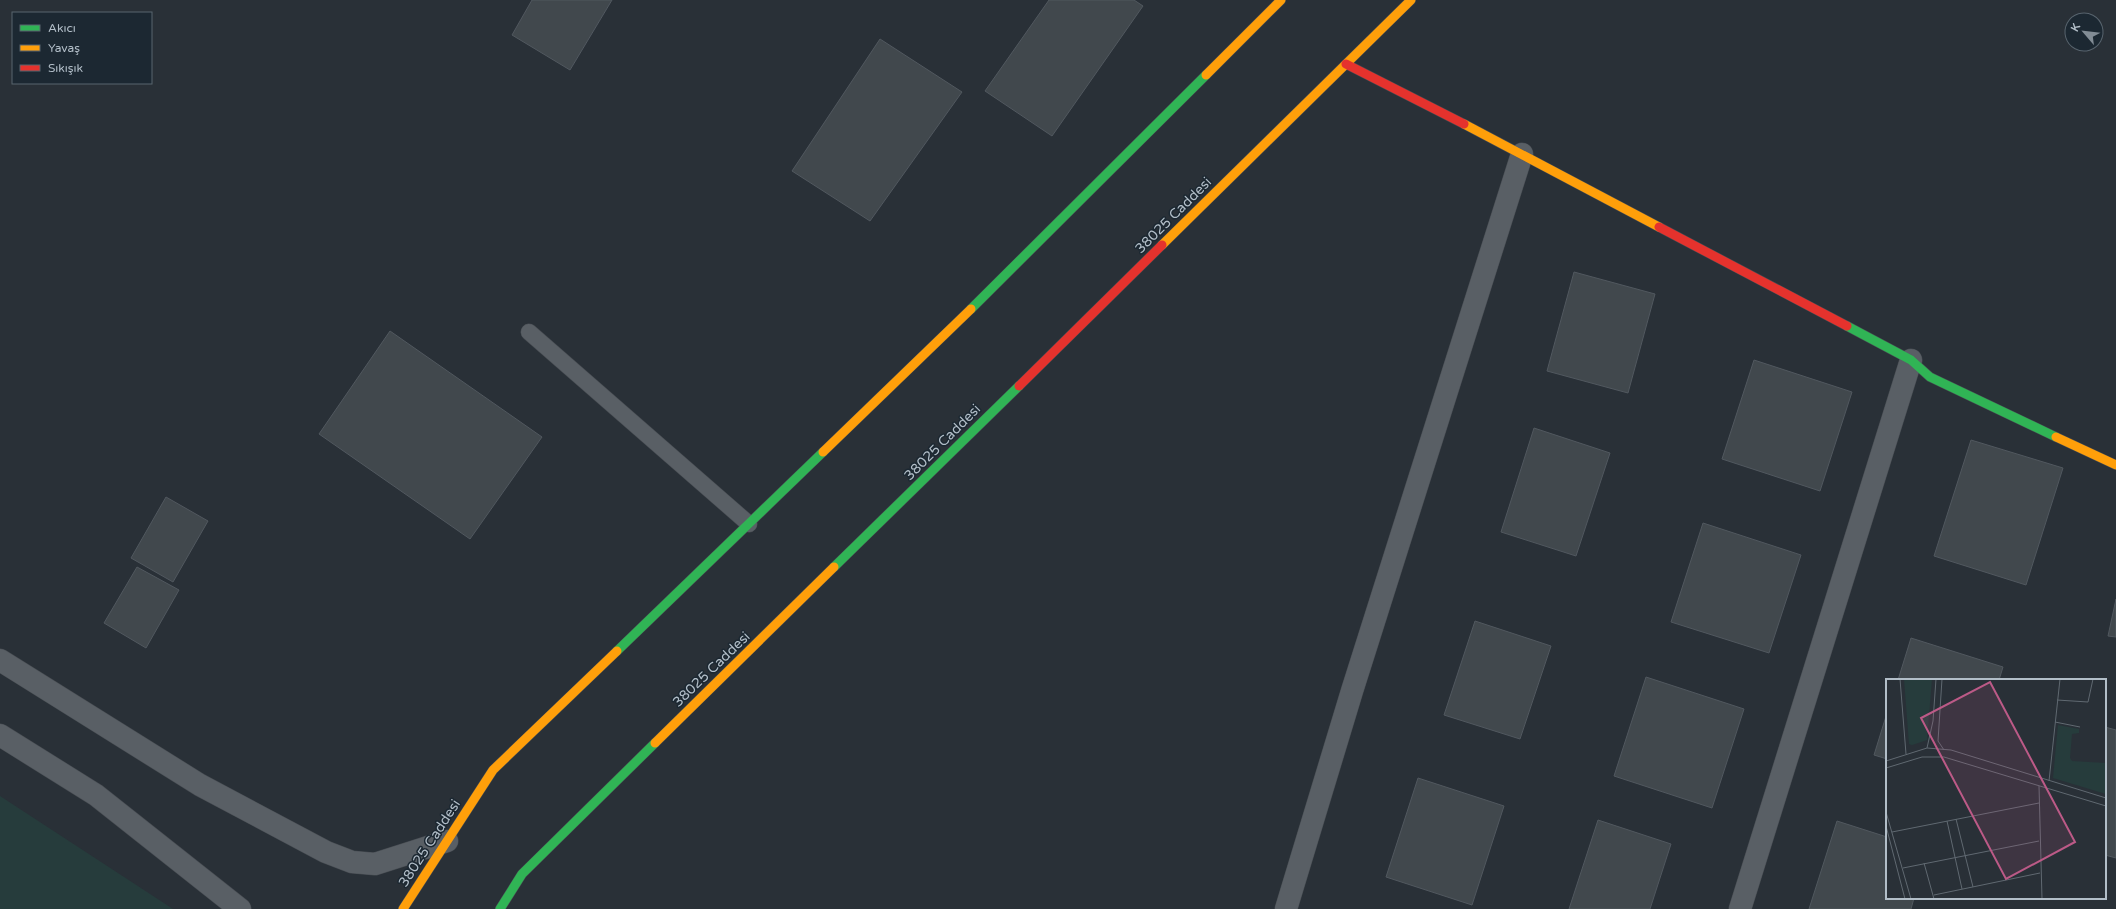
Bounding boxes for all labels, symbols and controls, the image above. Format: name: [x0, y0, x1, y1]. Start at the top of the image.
legend: [12, 12, 152, 84]
north arrow: [2064, 12, 2104, 52]
text: Akıcı: [48, 21, 76, 35]
text: K: [2068, 21, 2083, 34]
text: Yavaş: [48, 41, 80, 55]
text: Sıkışık: [48, 61, 84, 75]
street label: 38025 Caddesi: [1132, 174, 1215, 257]
street label: 38025 Caddesi: [901, 401, 984, 484]
street label: 38025 Caddesi: [669, 628, 754, 711]
inset map: [1886, 679, 2106, 899]
street label: 38025 Caddesi: [395, 796, 464, 890]

